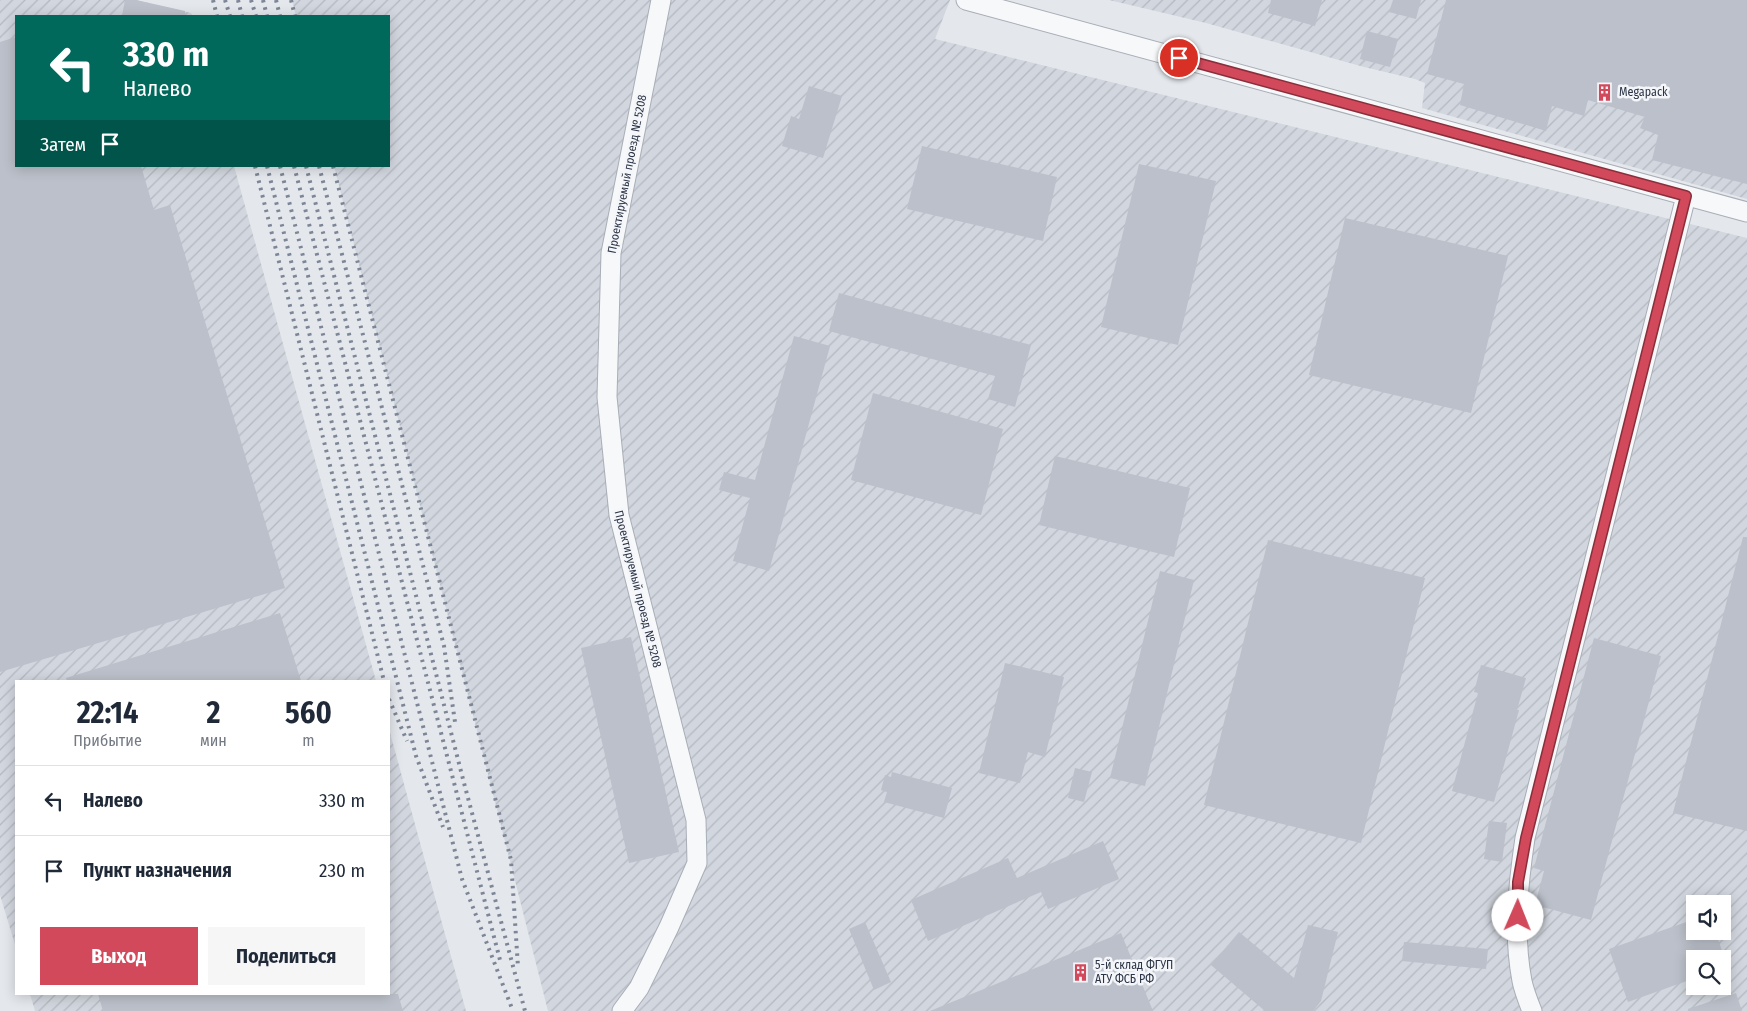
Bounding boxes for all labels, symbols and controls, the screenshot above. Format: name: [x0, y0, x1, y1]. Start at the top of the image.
text: 330 m: [123, 33, 209, 75]
icon: left: [40, 35, 105, 100]
pin: [1158, 37, 1200, 79]
icon: arrive: [1165, 44, 1193, 72]
text: Налево: [123, 75, 192, 102]
building icon: Megapack: [1595, 82, 1615, 102]
place label: Megapack: [1619, 85, 1668, 99]
street label: Проектируемый проезд № 5208: [605, 93, 649, 255]
icon: arrive: [96, 130, 124, 158]
text: Затем: [40, 133, 86, 156]
street label: Проектируемый проезд № 5208: [612, 509, 664, 669]
text: 22:14: [77, 695, 138, 731]
text: 2: [207, 695, 220, 731]
text: 560: [285, 695, 332, 731]
text: Прибытие: [73, 731, 142, 750]
text: мин: [200, 731, 227, 750]
text: m: [302, 731, 315, 750]
icon: left: [40, 787, 68, 815]
text: Налево: [83, 789, 143, 812]
text: 330 m: [319, 789, 365, 812]
icon: arrive: [40, 857, 68, 885]
text: Пункт назначения: [83, 859, 232, 882]
text: 230 m: [319, 859, 365, 882]
position arrow: [1491, 889, 1543, 941]
map controls: [1686, 895, 1731, 995]
button: sound: [1686, 895, 1731, 940]
button: Выход: [40, 927, 198, 985]
button: Поделиться: [208, 927, 365, 985]
button: search: [1686, 950, 1731, 995]
place label: 5-й склад ФГУП АТУ ФСБ РФ: [1095, 958, 1173, 986]
building icon: 5-й склад ФГУП АТУ ФСБ РФ: [1071, 962, 1091, 982]

